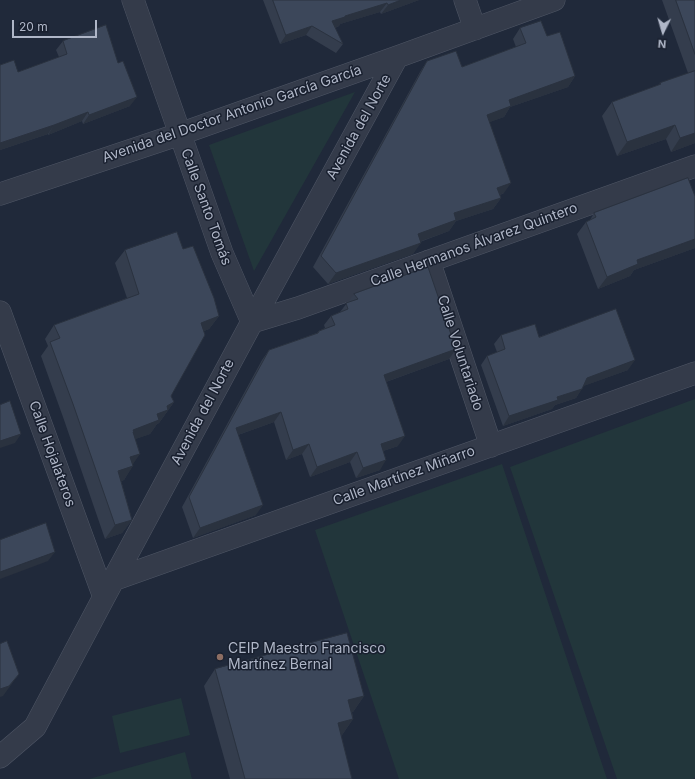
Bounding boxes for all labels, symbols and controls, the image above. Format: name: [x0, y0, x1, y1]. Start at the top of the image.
scale bar: [14, 12, 99, 38]
north arrow: [643, 12, 683, 52]
text: 20 m: [19, 19, 48, 34]
text: N: [657, 37, 667, 51]
street label: Avenida del Doctor Antonio García García: [100, 62, 364, 166]
street label: Avenida del Norte: [323, 72, 395, 182]
street label: Calle Santo Tomás: [177, 146, 235, 268]
street label: Calle Hermanos Álvarez Quintero: [368, 200, 580, 290]
street label: Calle Voluntariado: [433, 293, 487, 413]
street label: Avenida del Norte: [168, 356, 238, 468]
street label: Calle Hojalateros: [25, 399, 79, 509]
street label: Calle Martínez Miñarro: [331, 442, 477, 510]
place label: CEIP Maestro Francisco Martínez Bernal: [228, 641, 386, 674]
marker: CEIP Maestro Francisco Martínez Bernal: [215, 652, 225, 662]

